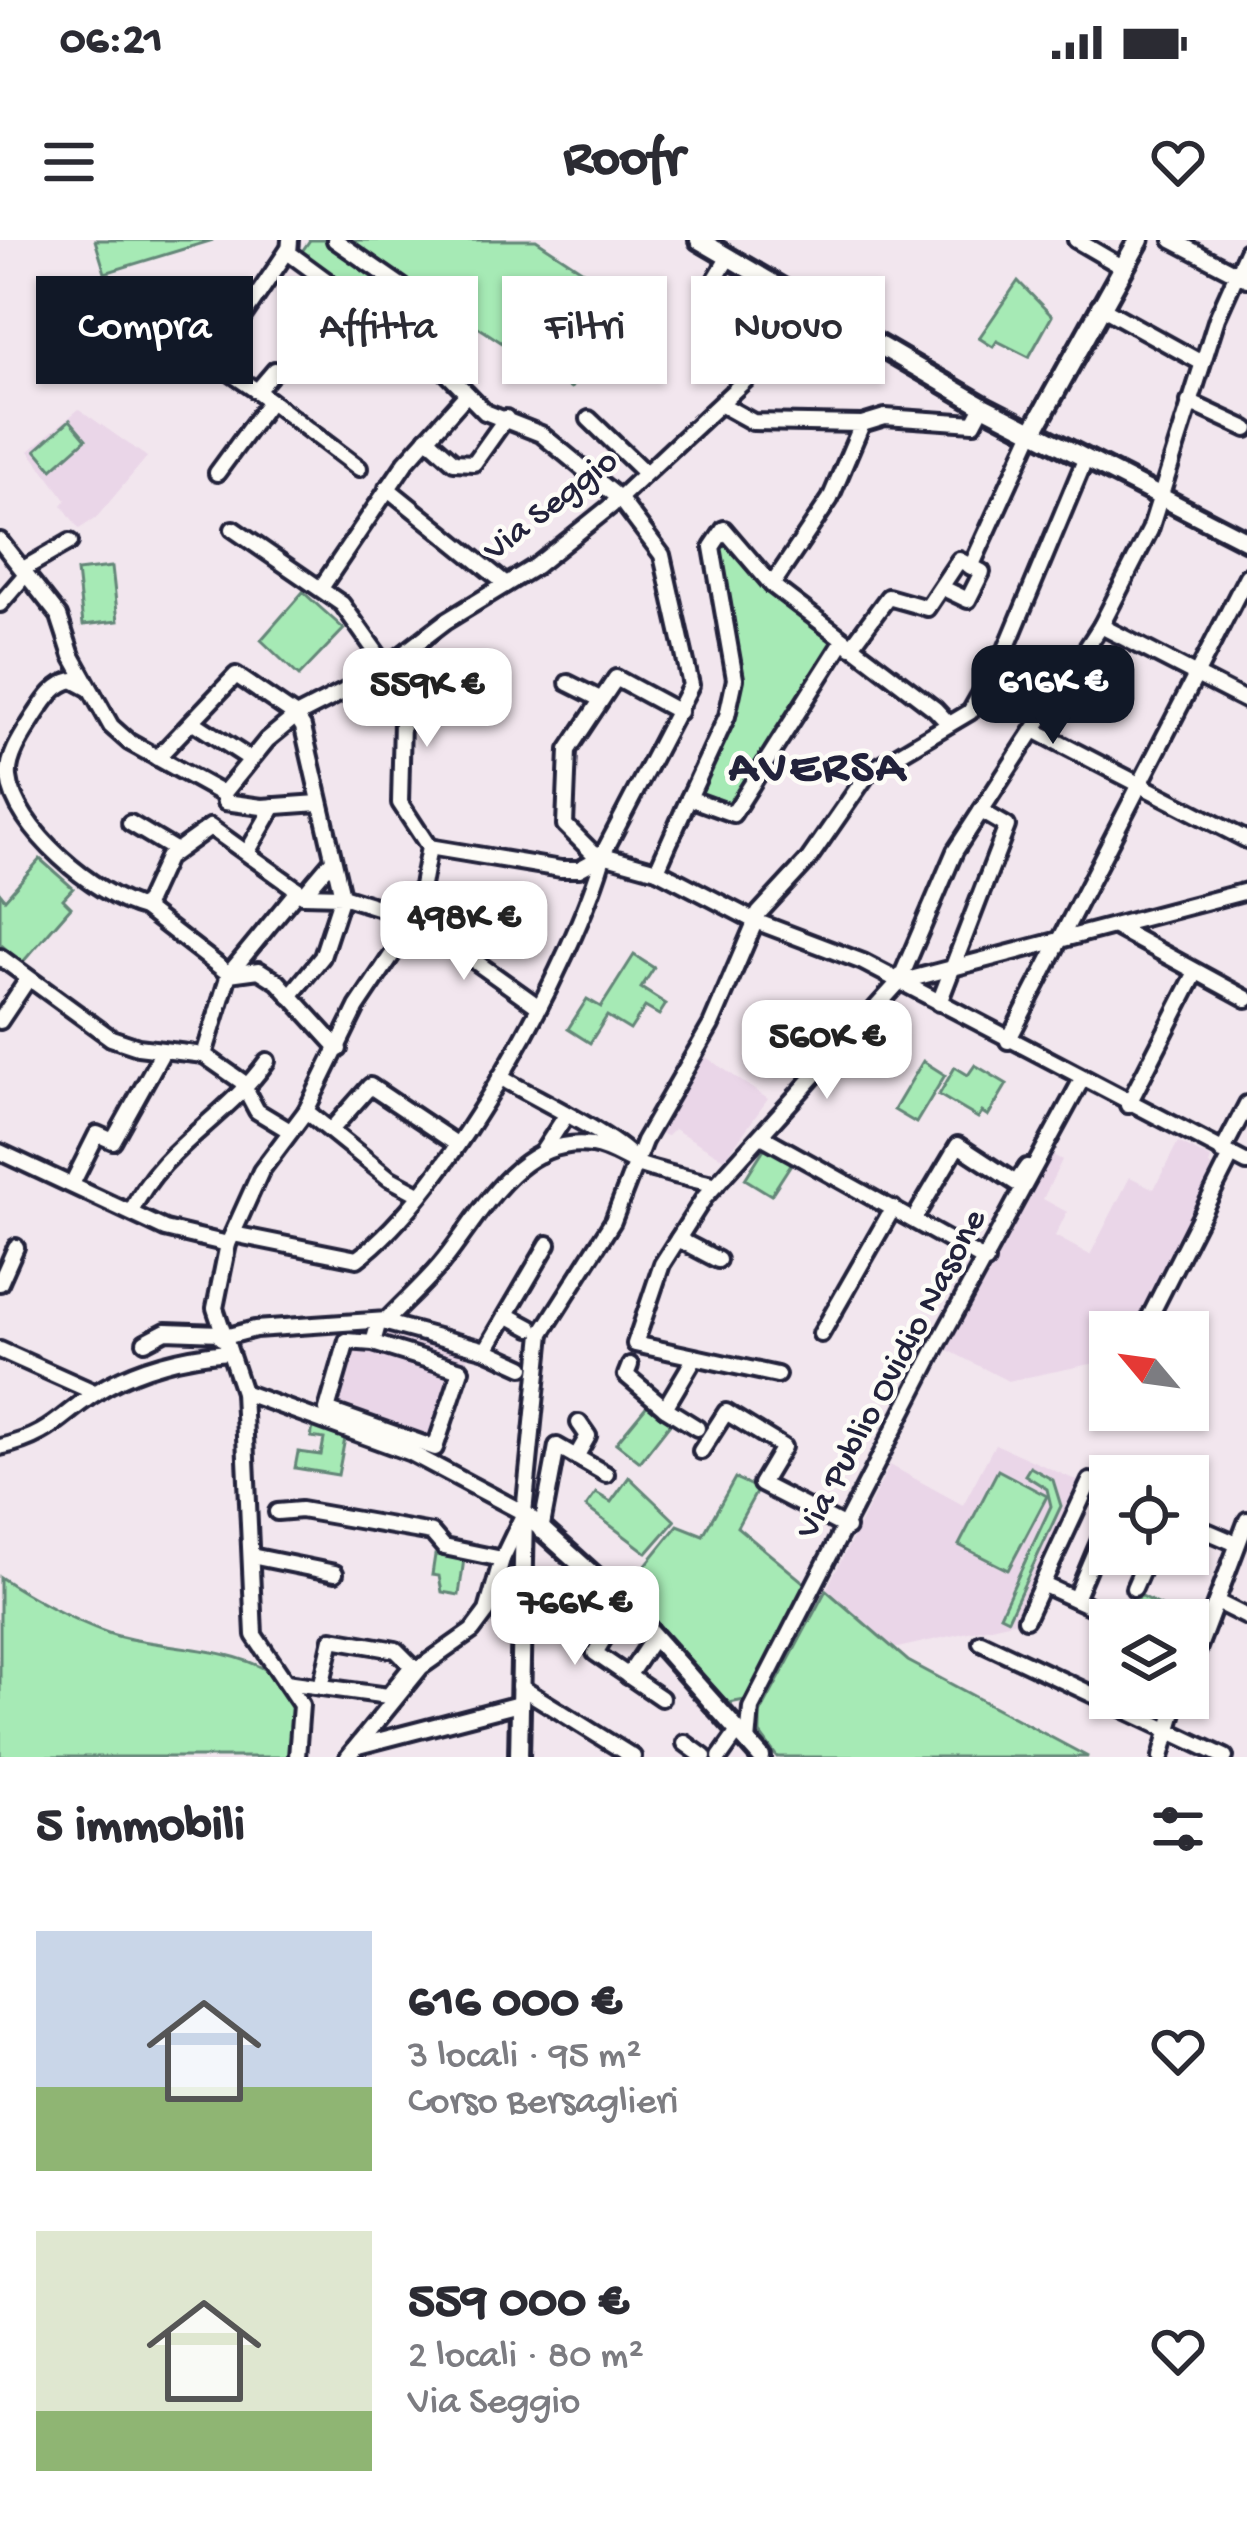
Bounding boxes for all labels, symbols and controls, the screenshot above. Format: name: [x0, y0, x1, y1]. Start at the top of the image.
text: 06:21: [60, 16, 163, 69]
icon: menu: [36, 129, 102, 195]
icon: heart: [1145, 129, 1211, 195]
text: Roofr: [564, 130, 684, 194]
chip: Compra: [36, 276, 253, 384]
chip: Affitta: [277, 276, 478, 384]
chip: Filtri: [502, 276, 667, 384]
chip: Nuovo: [691, 276, 885, 384]
street label: Via Seggio: [475, 441, 628, 574]
pin: 616K €: [955, 645, 1151, 747]
pin: 559K €: [329, 648, 525, 750]
text: 616K €: [998, 661, 1108, 707]
text: 559K €: [370, 664, 484, 710]
district label: AVERSA: [728, 742, 908, 799]
pin: 498K €: [366, 881, 562, 983]
text: 498K €: [407, 897, 521, 943]
pin: 560K €: [729, 1000, 925, 1102]
text: 560K €: [769, 1016, 885, 1062]
street label: Via Publio Ovidio Nasone: [787, 1202, 998, 1548]
north arrow: [1089, 1311, 1209, 1431]
map controls: [1089, 1311, 1209, 1719]
button: locate: [1089, 1455, 1209, 1575]
pin: 766K €: [477, 1566, 673, 1668]
text: 766K €: [518, 1582, 632, 1628]
button: layers: [1089, 1599, 1209, 1719]
icon: filters: [1145, 1796, 1211, 1862]
text: 5 immobili: [36, 1799, 245, 1859]
text: 616 000 €: [408, 1975, 622, 2035]
icon: home: [132, 1979, 276, 2123]
icon: heart: [1145, 2018, 1211, 2084]
text: 3 locali · 95 m²: [408, 2035, 641, 2081]
text: Corso Bersaglieri: [408, 2081, 679, 2127]
text: 559 000 €: [408, 2275, 629, 2335]
icon: home: [132, 2279, 276, 2423]
icon: heart: [1145, 2318, 1211, 2384]
text: 2 locali · 80 m²: [408, 2335, 644, 2381]
text: Via Seggio: [408, 2381, 580, 2427]

